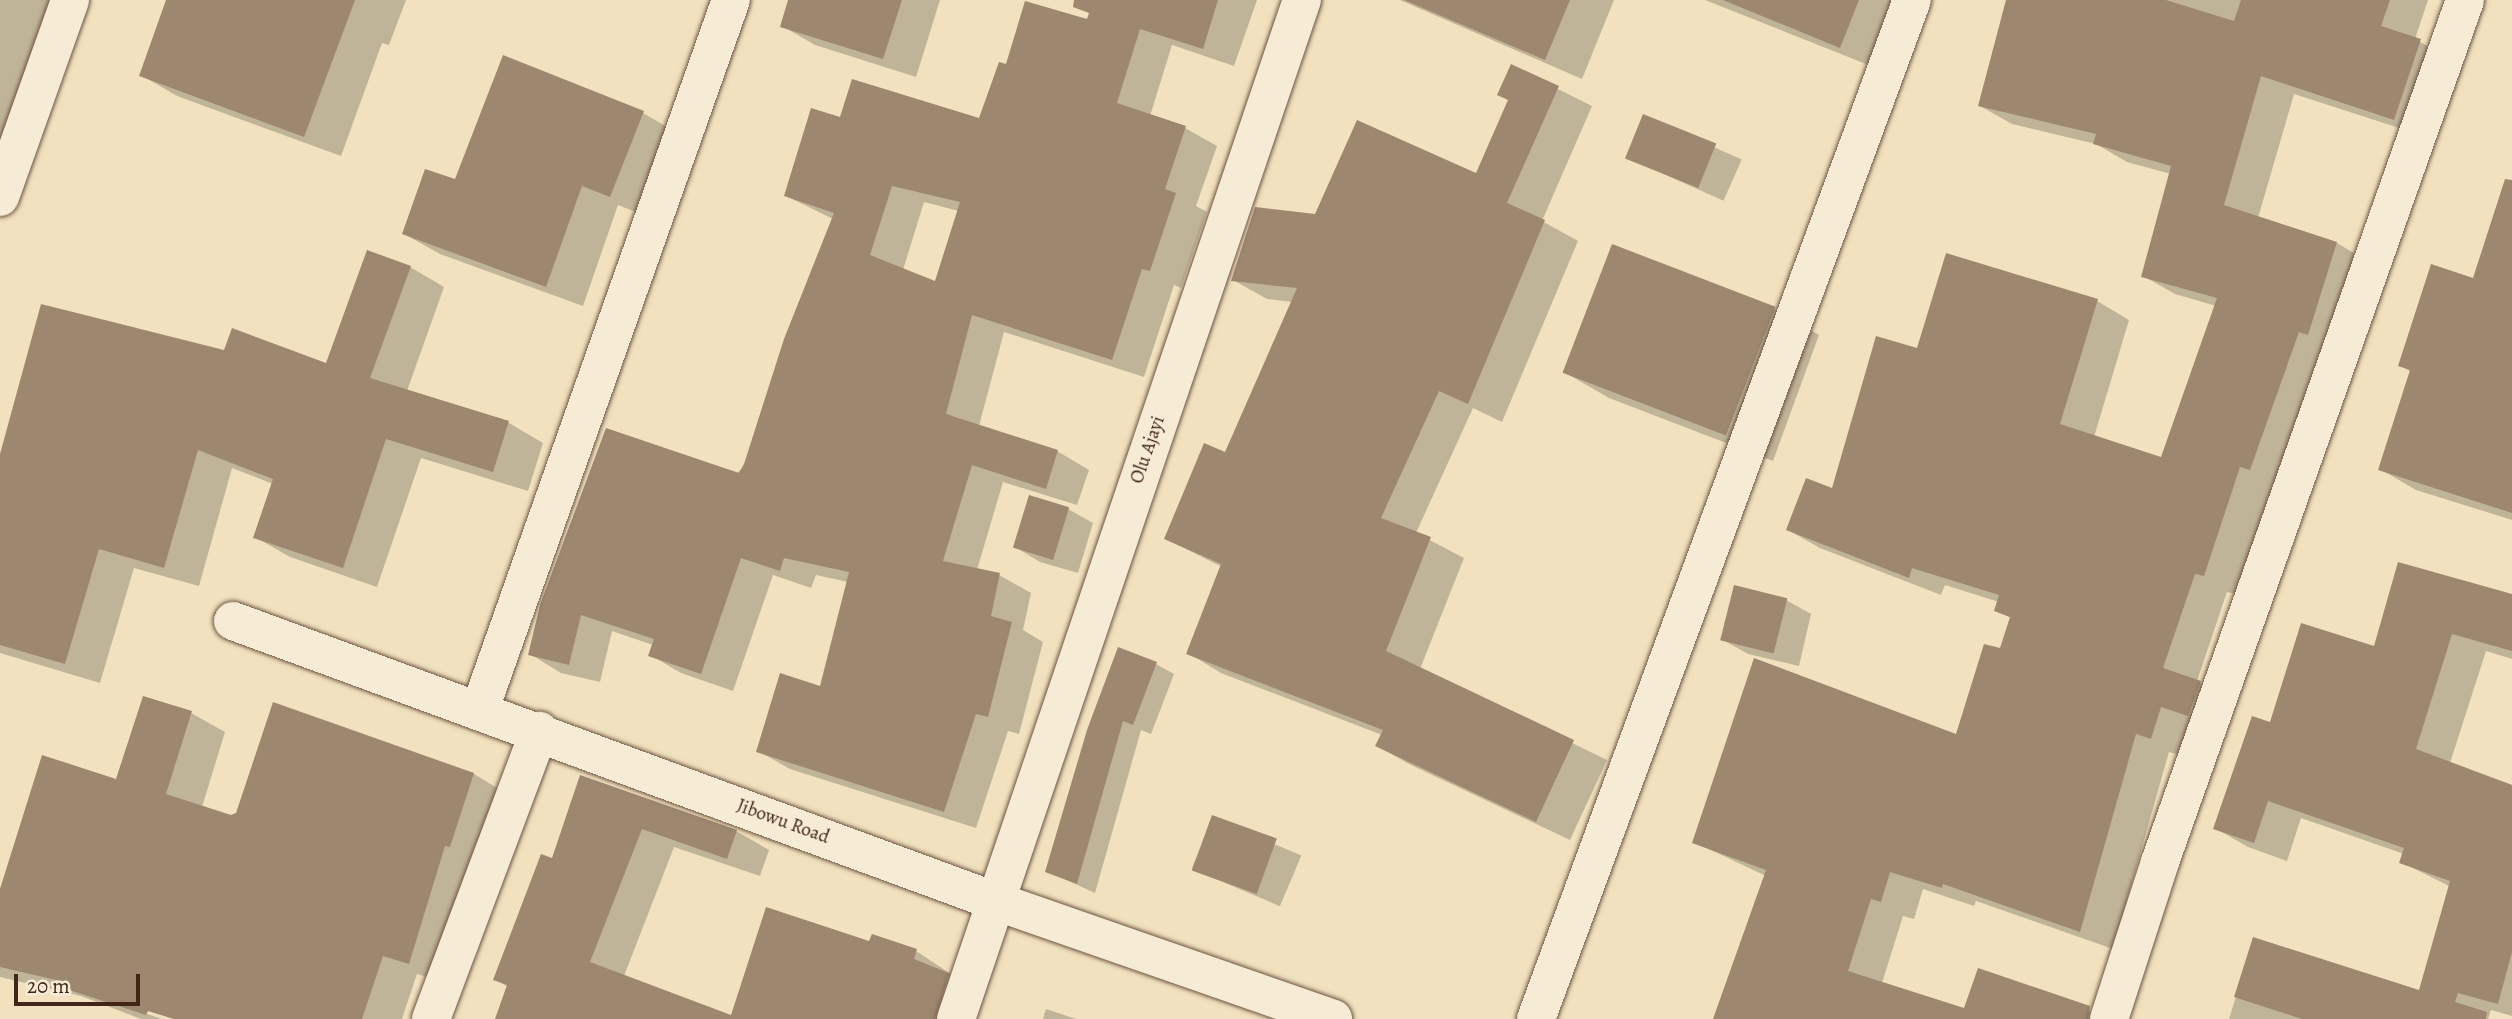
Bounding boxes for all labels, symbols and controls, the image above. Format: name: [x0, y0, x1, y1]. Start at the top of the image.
street label: Olu Ajayi: [1126, 413, 1170, 487]
street label: Jibowu Road: [734, 795, 832, 849]
scale bar: [18, 960, 144, 1004]
text: 20 m: [27, 972, 70, 1000]

